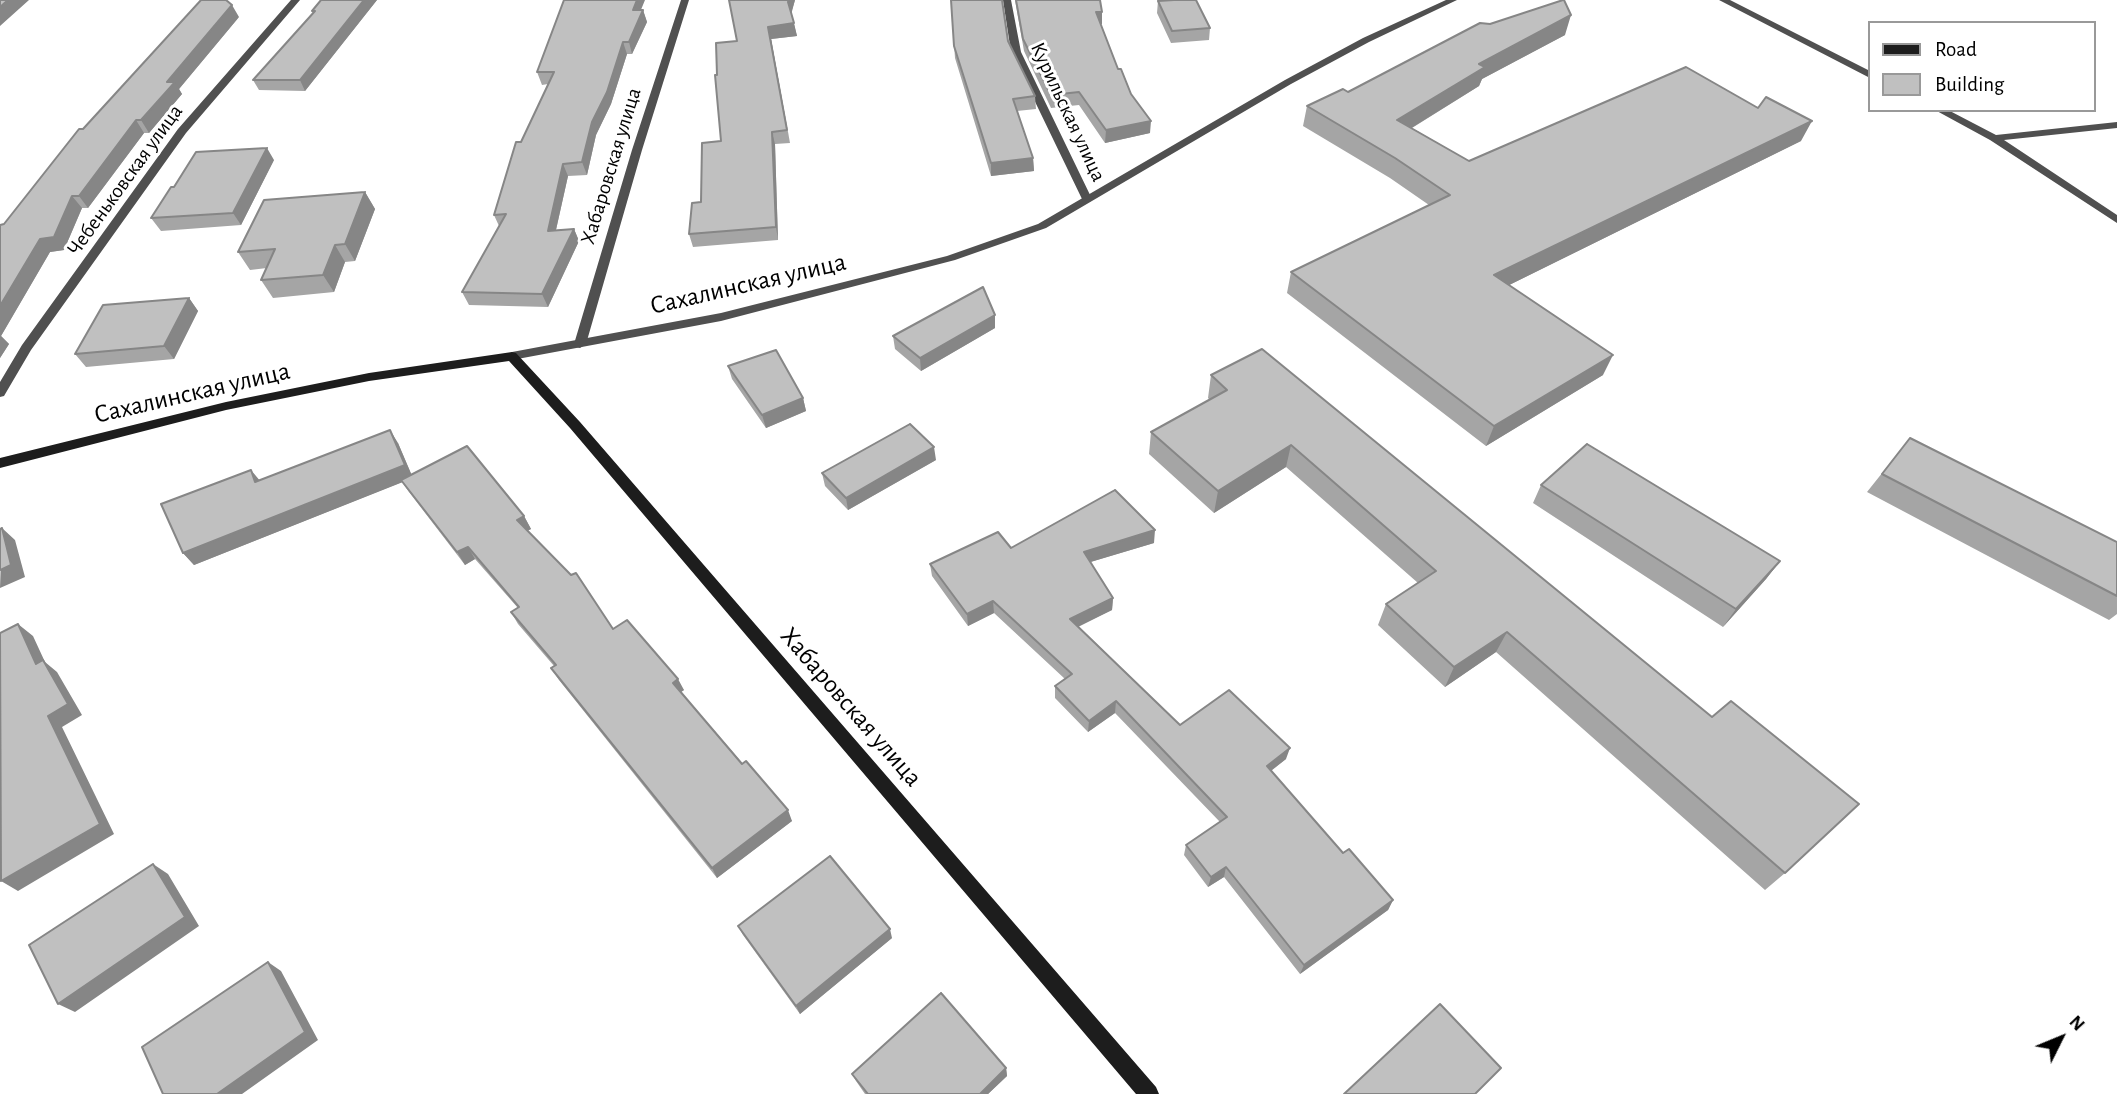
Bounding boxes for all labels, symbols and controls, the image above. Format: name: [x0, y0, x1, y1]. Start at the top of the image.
legend: [1868, 21, 2096, 112]
street label: Курильская улица: [1025, 38, 1111, 186]
text: Road: [1935, 39, 1977, 60]
text: Building: [1935, 74, 2004, 95]
street label: Хабаровская улица: [575, 85, 647, 247]
street label: Чебеньковская улица: [62, 100, 188, 260]
street label: Сахалинская улица: [647, 246, 849, 322]
street label: Сахалинская улица: [91, 355, 293, 431]
street label: Хабаровская улица: [773, 621, 929, 793]
north arrow: [2026, 1003, 2096, 1073]
text: N: [2065, 1012, 2088, 1035]

